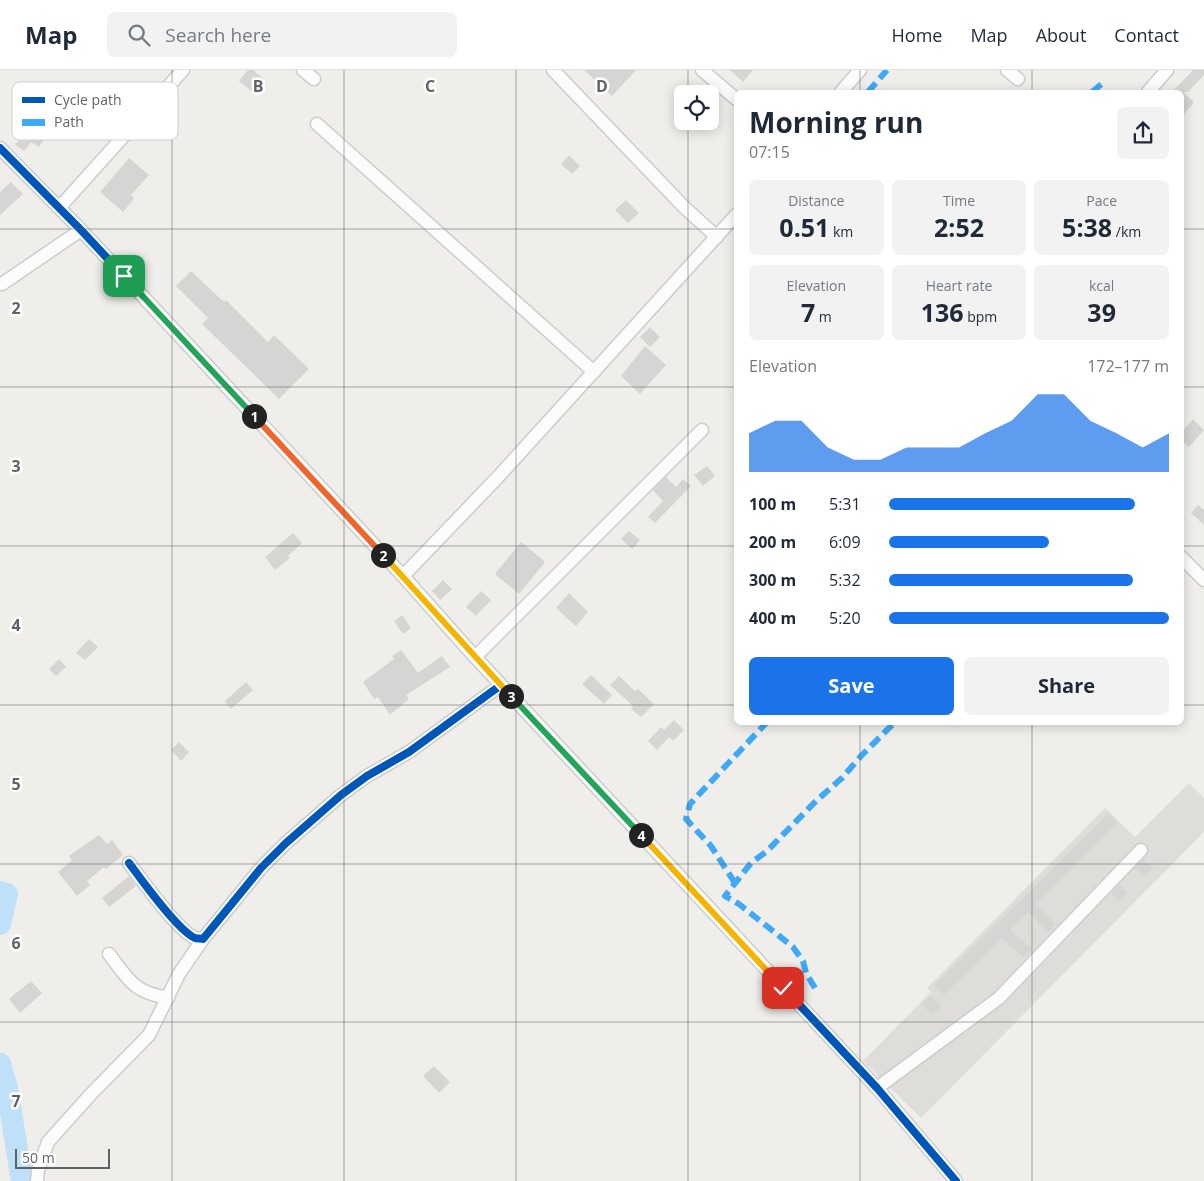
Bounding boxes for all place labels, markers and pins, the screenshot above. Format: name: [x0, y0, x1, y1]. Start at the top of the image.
pin: [103, 255, 145, 297]
pin: 1: [242, 404, 266, 428]
pin: 2: [370, 542, 396, 568]
pin: 3: [498, 684, 524, 708]
pin: 4: [628, 822, 654, 848]
pin: [762, 967, 804, 1009]

